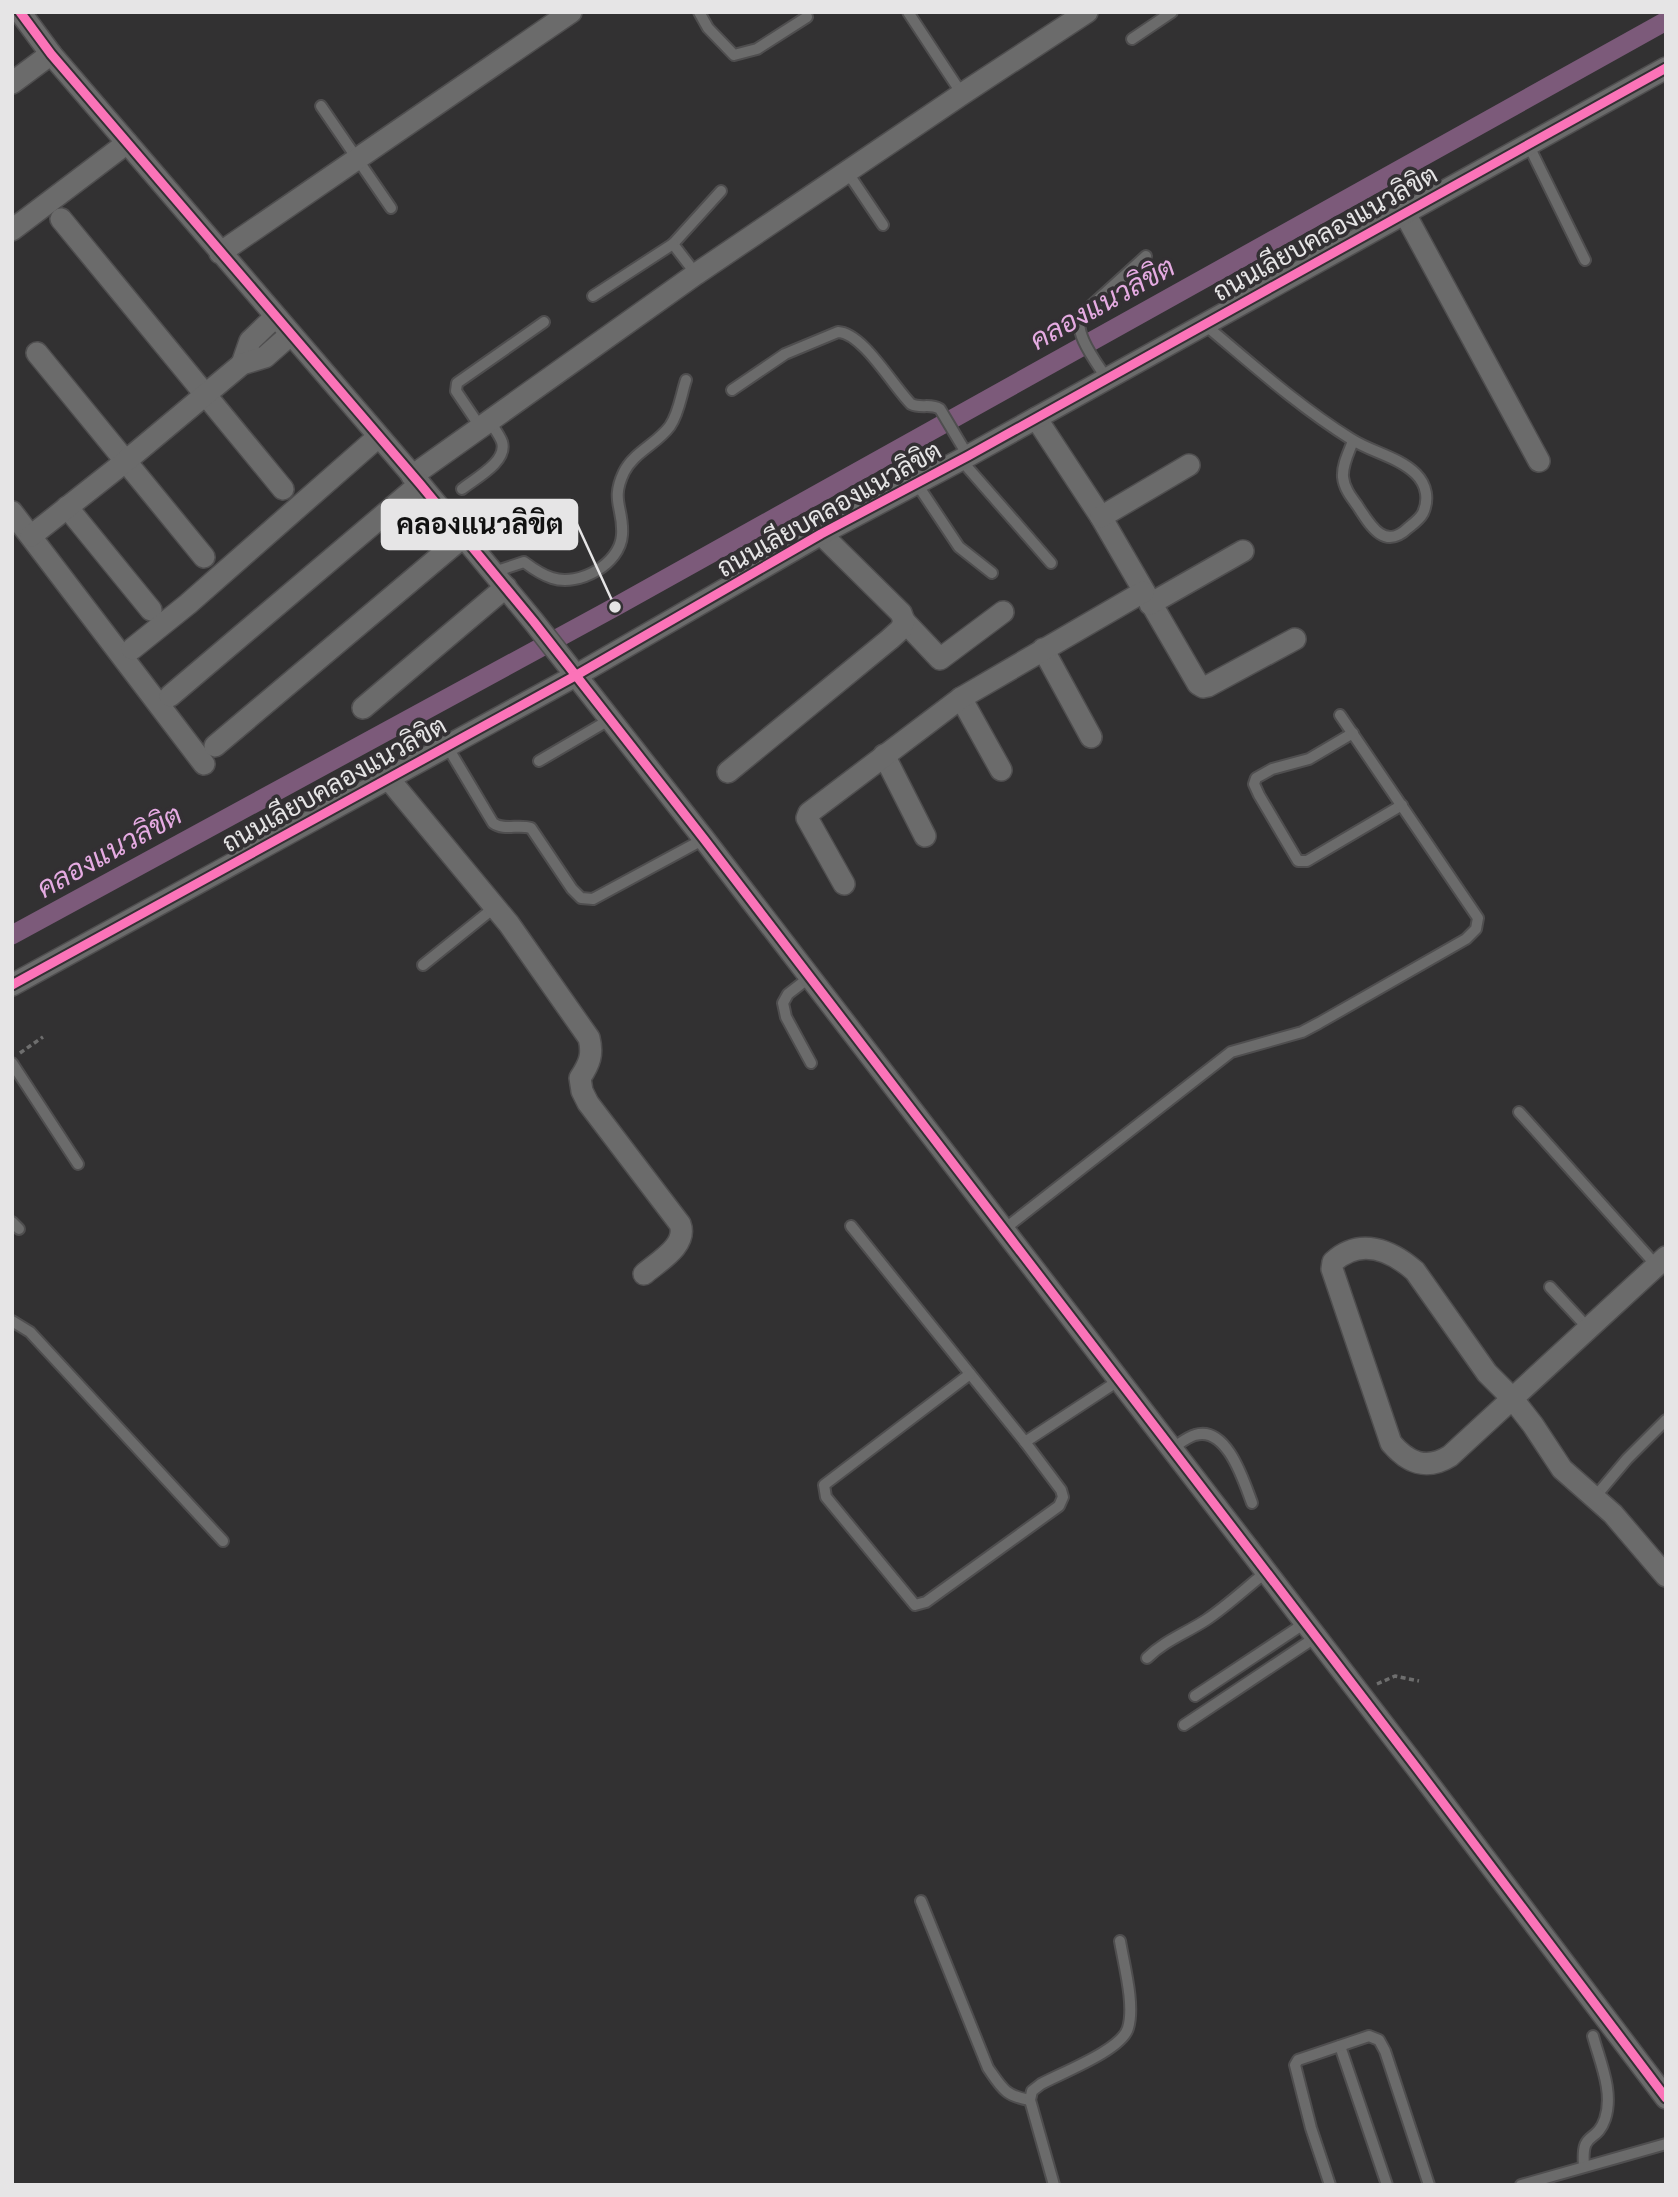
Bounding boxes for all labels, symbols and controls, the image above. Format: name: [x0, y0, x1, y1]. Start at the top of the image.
street label: ถนนเลียบคลองแนวลิขิต: [1207, 158, 1443, 308]
water label: คลองแนวลิขิต: [1024, 249, 1180, 357]
street label: ถนนเลียบคลองแนวลิขิต: [711, 434, 947, 584]
callout: คลองแนวลิขิต: [382, 500, 577, 549]
text: คลองแนวลิขิต: [396, 507, 564, 541]
street label: ถนนเลียบคลองแนวลิขิต: [216, 709, 452, 859]
water label: คลองแนวลิขิต: [31, 797, 187, 905]

